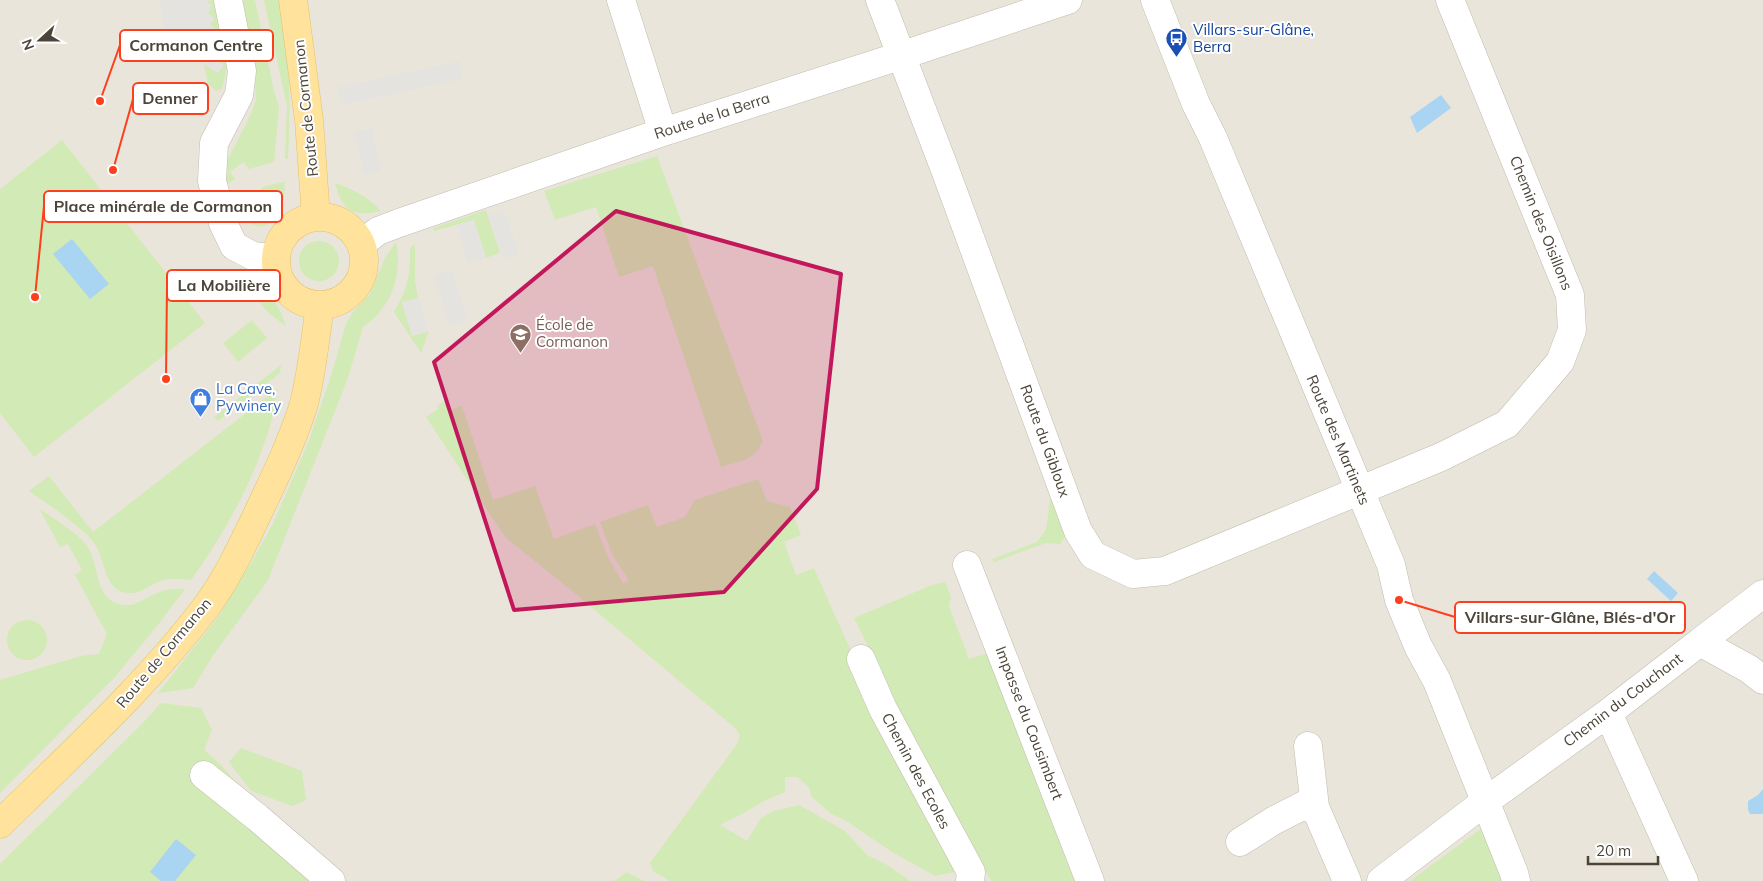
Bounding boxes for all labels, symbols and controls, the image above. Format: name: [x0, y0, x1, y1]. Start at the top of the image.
north arrow: [15, 15, 65, 65]
place label: Villars-sur-Glâne, Berra: [1193, 20, 1314, 56]
bus stop icon: Villars-sur-Glâne, Berra: [1165, 27, 1189, 58]
callout: Cormanon Centre: [120, 30, 273, 61]
text: Cormanon Centre: [129, 35, 263, 55]
text: N: [18, 36, 38, 53]
street label: Route de Cormanon: [289, 39, 322, 178]
callout: Denner: [133, 83, 208, 114]
text: Denner: [142, 88, 198, 108]
street label: Route de la Berra: [652, 88, 772, 143]
street label: Chemin des Oisillons: [1506, 153, 1577, 293]
callout: Place minérale de Cormanon: [44, 191, 282, 222]
text: Place minérale de Cormanon: [54, 196, 272, 216]
callout: La Mobilière: [167, 270, 280, 301]
text: La Mobilière: [178, 275, 271, 295]
place label: École de Cormanon: [536, 315, 608, 351]
school or university icon: École de Cormanon: [508, 322, 532, 353]
street label: Route des Martinets: [1302, 372, 1374, 508]
place label: La Cave, Pywinery: [216, 379, 281, 415]
street label: Route du Gibloux: [1016, 382, 1075, 500]
shop icon: La Cave, Pywinery: [188, 386, 212, 417]
street label: Route de Cormanon: [112, 594, 215, 712]
callout: Villars-sur-Glâne, Blés-d'Or: [1455, 602, 1685, 633]
text: Villars-sur-Glâne, Blés-d'Or: [1464, 607, 1676, 627]
street label: Impasse du Cousimbert: [991, 643, 1068, 802]
street label: Chemin du Couchant: [1559, 649, 1686, 751]
street label: Chemin des Ecoles: [878, 709, 955, 832]
scale bar: [1588, 834, 1658, 866]
text: 20 m: [1596, 841, 1631, 860]

